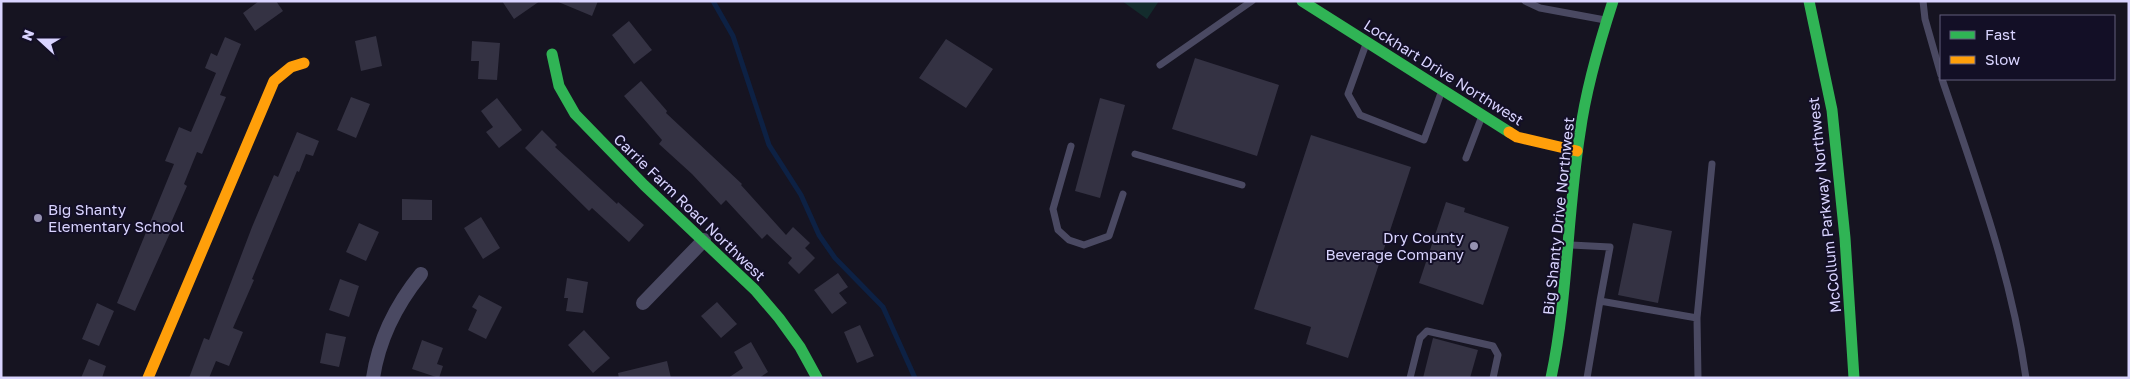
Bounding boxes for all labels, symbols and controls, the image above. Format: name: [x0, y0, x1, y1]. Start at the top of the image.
north arrow: [15, 15, 65, 65]
street label: Lockhart Drive Northwest: [1361, 15, 1527, 129]
legend: [1940, 15, 2115, 80]
text: Fast: [1985, 25, 2016, 43]
text: N: [18, 27, 37, 43]
text: Slow: [1985, 50, 2020, 68]
street label: McCollum Parkway Northwest: [1804, 96, 1844, 314]
street label: Big Shanty Drive Northwest: [1539, 116, 1577, 316]
street label: Carrie Farm Road Northwest: [611, 130, 769, 284]
place label: Big Shanty Elementary School: [48, 200, 184, 235]
marker: Big Shanty Elementary School: [32, 212, 44, 224]
place label: Dry County Beverage Company: [1325, 228, 1465, 263]
marker: Dry County Beverage Company: [1468, 240, 1480, 252]

